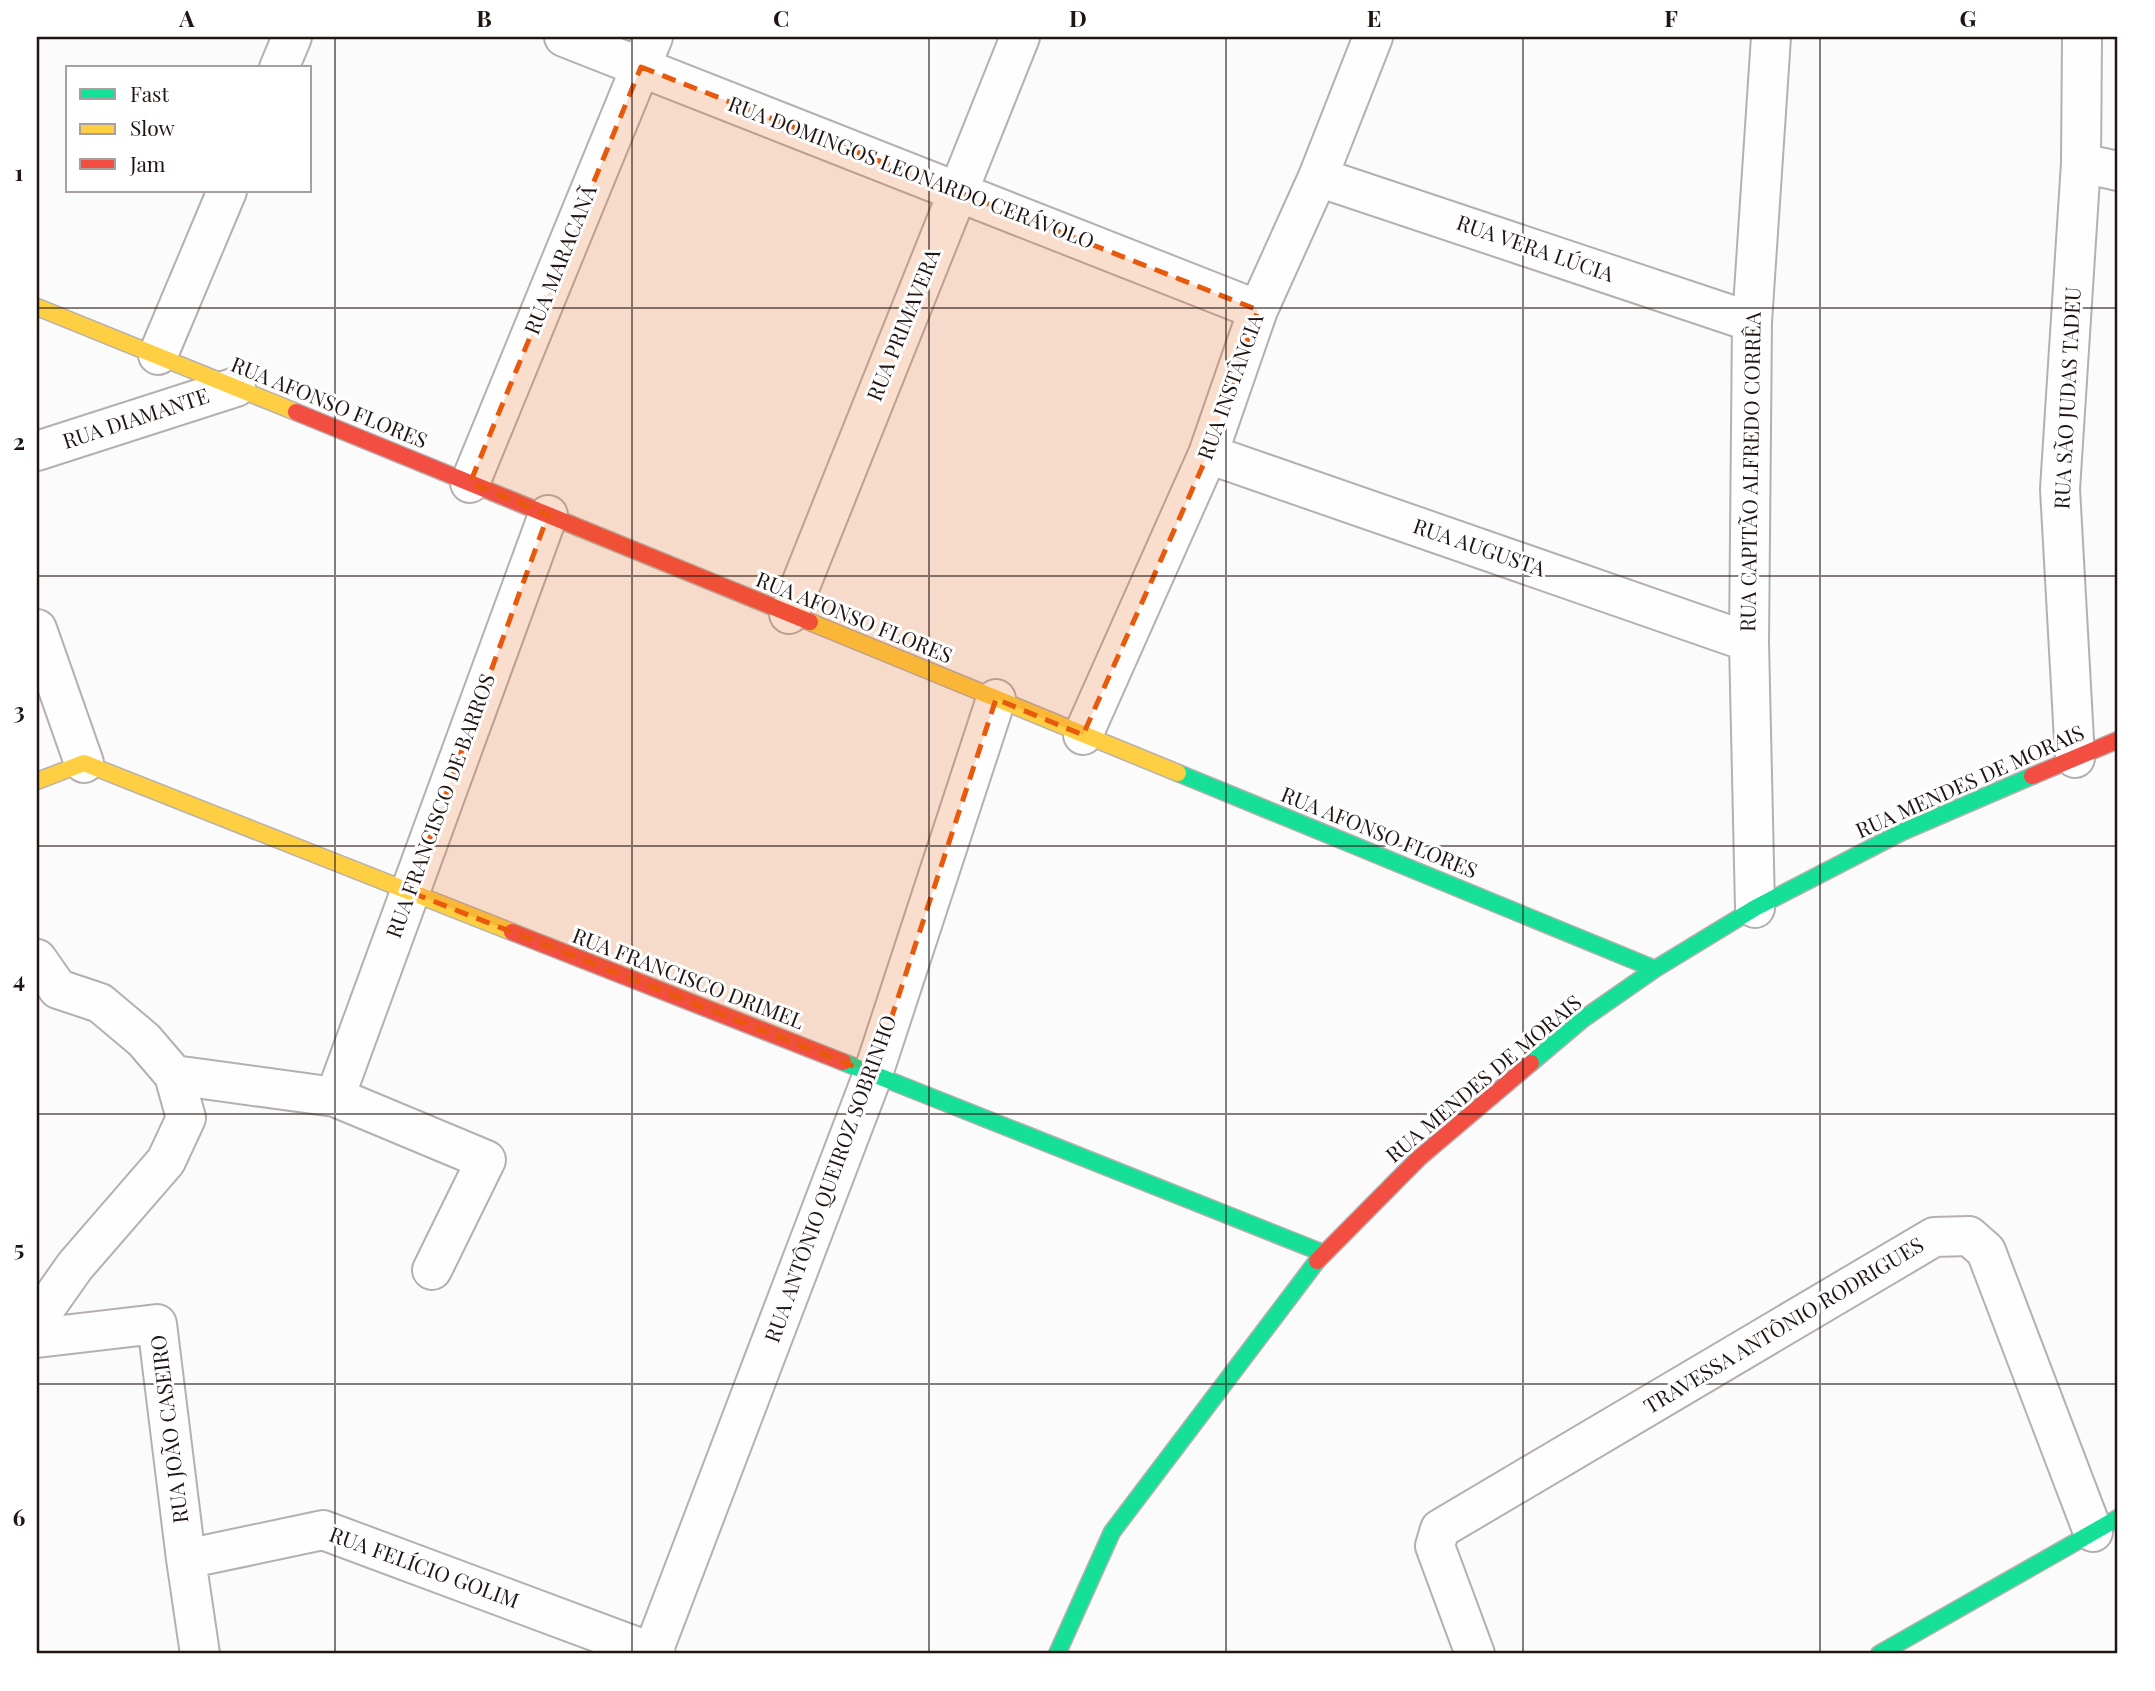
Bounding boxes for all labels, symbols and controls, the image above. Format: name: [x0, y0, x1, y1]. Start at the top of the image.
text: A: [178, 2, 195, 33]
text: B: [476, 2, 492, 33]
text: C: [773, 2, 789, 33]
text: D: [1069, 2, 1087, 33]
text: E: [1367, 2, 1381, 33]
text: F: [1664, 2, 1678, 33]
text: G: [1960, 2, 1977, 33]
legend: [66, 66, 312, 192]
text: Fast: [130, 79, 169, 107]
street label: RUA DOMINGOS LEONARDO CERÁVOLO: [725, 88, 1099, 254]
text: Slow: [130, 113, 175, 141]
text: Jam: [129, 149, 166, 177]
text: 1: [15, 156, 24, 187]
street label: RUA MARACANÃ: [516, 180, 602, 338]
street label: RUA VERA LÚCIA: [1453, 207, 1619, 287]
street label: RUA PRIMAVERA: [859, 243, 946, 405]
street label: RUA SÃO JUDAS TADEU: [2046, 286, 2086, 510]
street label: RUA INSTÂNCIA: [1190, 309, 1269, 463]
street label: RUA CAPITÃO ALFREDO CORRÊA: [1732, 311, 1766, 632]
street label: RUA AFONSO FLORES: [227, 349, 432, 453]
street label: RUA DIAMANTE: [59, 380, 212, 454]
text: 2: [13, 425, 25, 456]
street label: RUA AUGUSTA: [1410, 510, 1550, 582]
street label: RUA AFONSO FLORES: [752, 564, 957, 668]
street label: RUA FRANCISCO DE BARROS: [378, 669, 500, 942]
text: 3: [13, 694, 25, 725]
street label: RUA MENDES DE MORAIS: [1851, 717, 2088, 843]
street label: RUA AFONSO FLORES: [1277, 779, 1482, 883]
street label: RUA FRANCISCO DRIMEL: [569, 920, 809, 1034]
text: 4: [13, 963, 25, 994]
street label: RUA MENDES DE MORAIS: [1379, 987, 1586, 1168]
street label: RUA ANTÔNIO QUEIROZ SOBRINHO: [757, 1011, 902, 1346]
street label: TRAVESSA ANTÔNIO RODRIGUES: [1638, 1229, 1928, 1419]
text: 5: [14, 1232, 24, 1263]
street label: RUA JOÃO CASEIRO: [143, 1334, 193, 1525]
text: 6: [13, 1501, 26, 1532]
street label: RUA FELÍCIO GOLIM: [326, 1519, 523, 1613]

